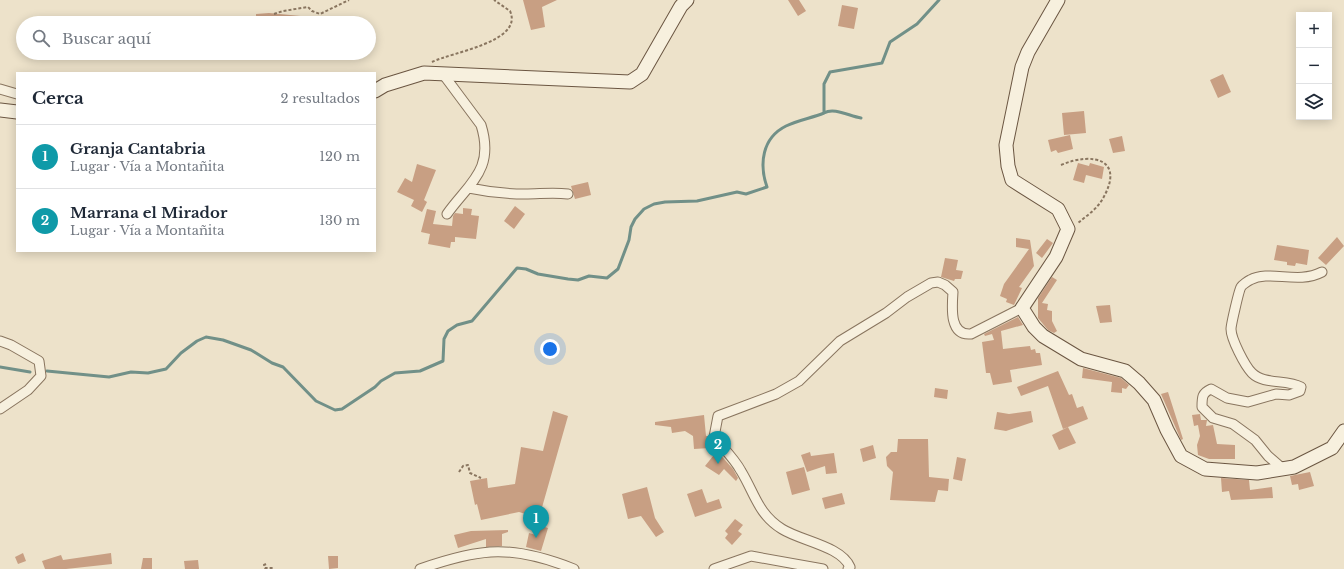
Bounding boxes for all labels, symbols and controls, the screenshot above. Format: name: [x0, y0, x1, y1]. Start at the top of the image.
map controls: [1296, 12, 1332, 120]
button: +: [1296, 12, 1332, 48]
search box: [16, 16, 376, 60]
icon: search: [30, 27, 52, 49]
text: Buscar aquí: [62, 29, 151, 48]
button: −: [1296, 48, 1332, 84]
button: layers: [1296, 84, 1332, 120]
text: Cerca: [32, 88, 84, 109]
text: 2 resultados: [281, 90, 360, 107]
text: Granja Cantabria: [70, 139, 206, 158]
text: 1: [42, 148, 48, 165]
text: 120 m: [319, 148, 360, 165]
text: Lugar · Vía a Montañita: [70, 158, 224, 175]
text: Marrana el Mirador: [70, 203, 227, 222]
text: 2: [41, 212, 49, 229]
text: 130 m: [319, 212, 360, 229]
text: Lugar · Vía a Montañita: [70, 222, 224, 239]
your location: [540, 339, 560, 359]
pin: 2: [705, 431, 731, 464]
pin: 1: [523, 505, 549, 538]

